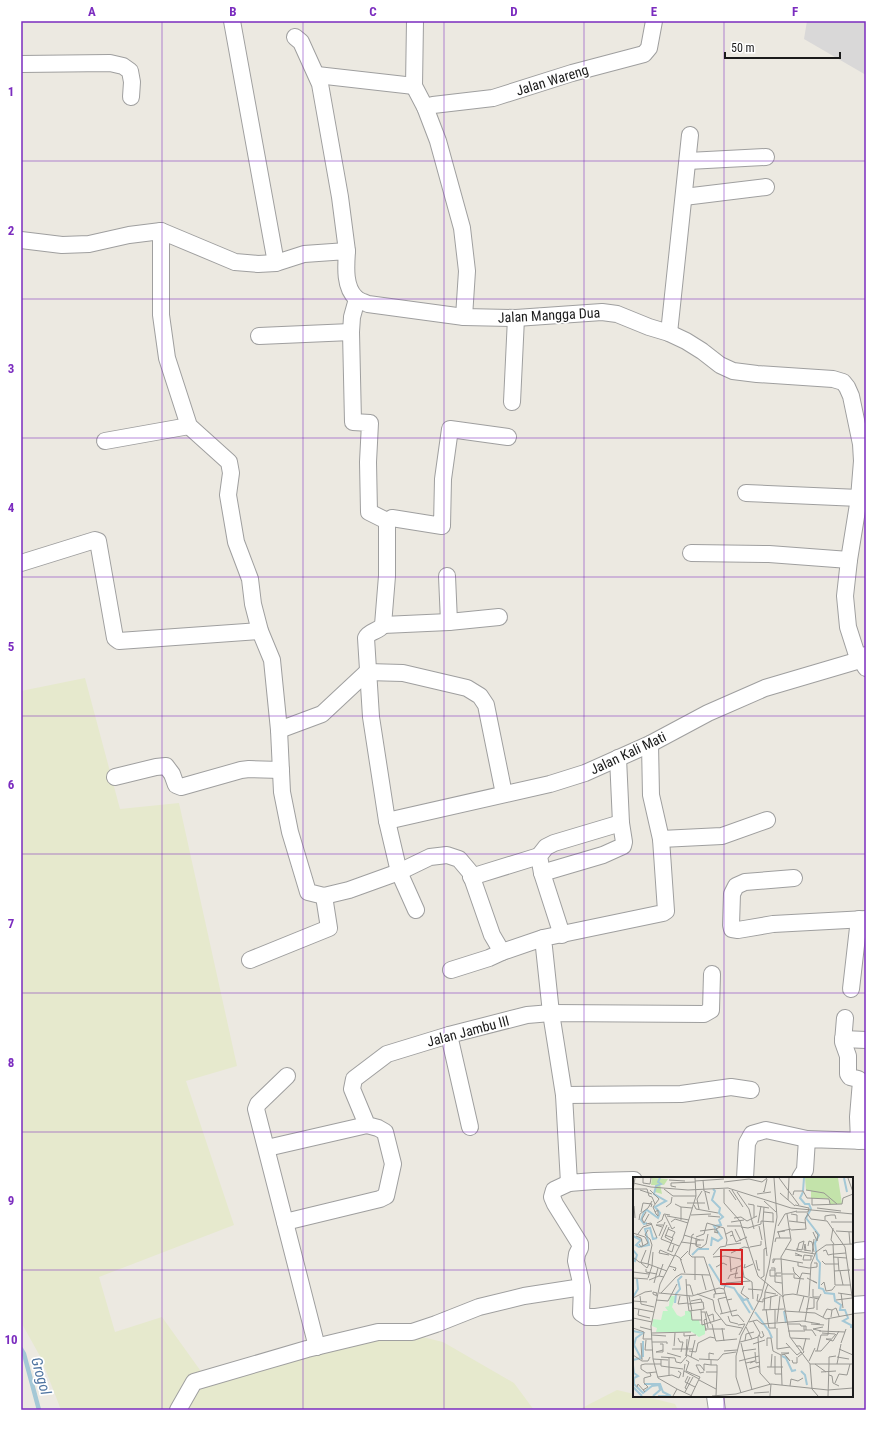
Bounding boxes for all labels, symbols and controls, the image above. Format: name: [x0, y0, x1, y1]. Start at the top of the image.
text: A: [88, 4, 96, 19]
text: B: [229, 4, 237, 19]
text: C: [369, 4, 377, 19]
text: D: [510, 4, 518, 19]
text: E: [651, 4, 658, 19]
text: F: [792, 4, 798, 19]
scale bar: [725, 34, 840, 60]
text: 50 m: [731, 41, 755, 55]
street label: Jalan Wareng: [514, 61, 590, 99]
text: 1: [8, 84, 14, 99]
text: 2: [8, 223, 15, 238]
street label: Jalan Mangga Dua: [497, 304, 601, 326]
text: 3: [8, 361, 14, 376]
text: 4: [8, 500, 15, 515]
text: 5: [8, 639, 15, 654]
street label: Jalan Kali Mati: [587, 728, 669, 778]
text: 6: [8, 777, 15, 792]
text: 7: [8, 916, 15, 931]
street label: Jalan Jambu III: [425, 1012, 511, 1050]
text: 8: [8, 1055, 14, 1070]
inset map: [633, 1177, 853, 1397]
text: 9: [8, 1193, 14, 1208]
text: 10: [4, 1332, 18, 1347]
water label: Grogol: [27, 1355, 55, 1397]

